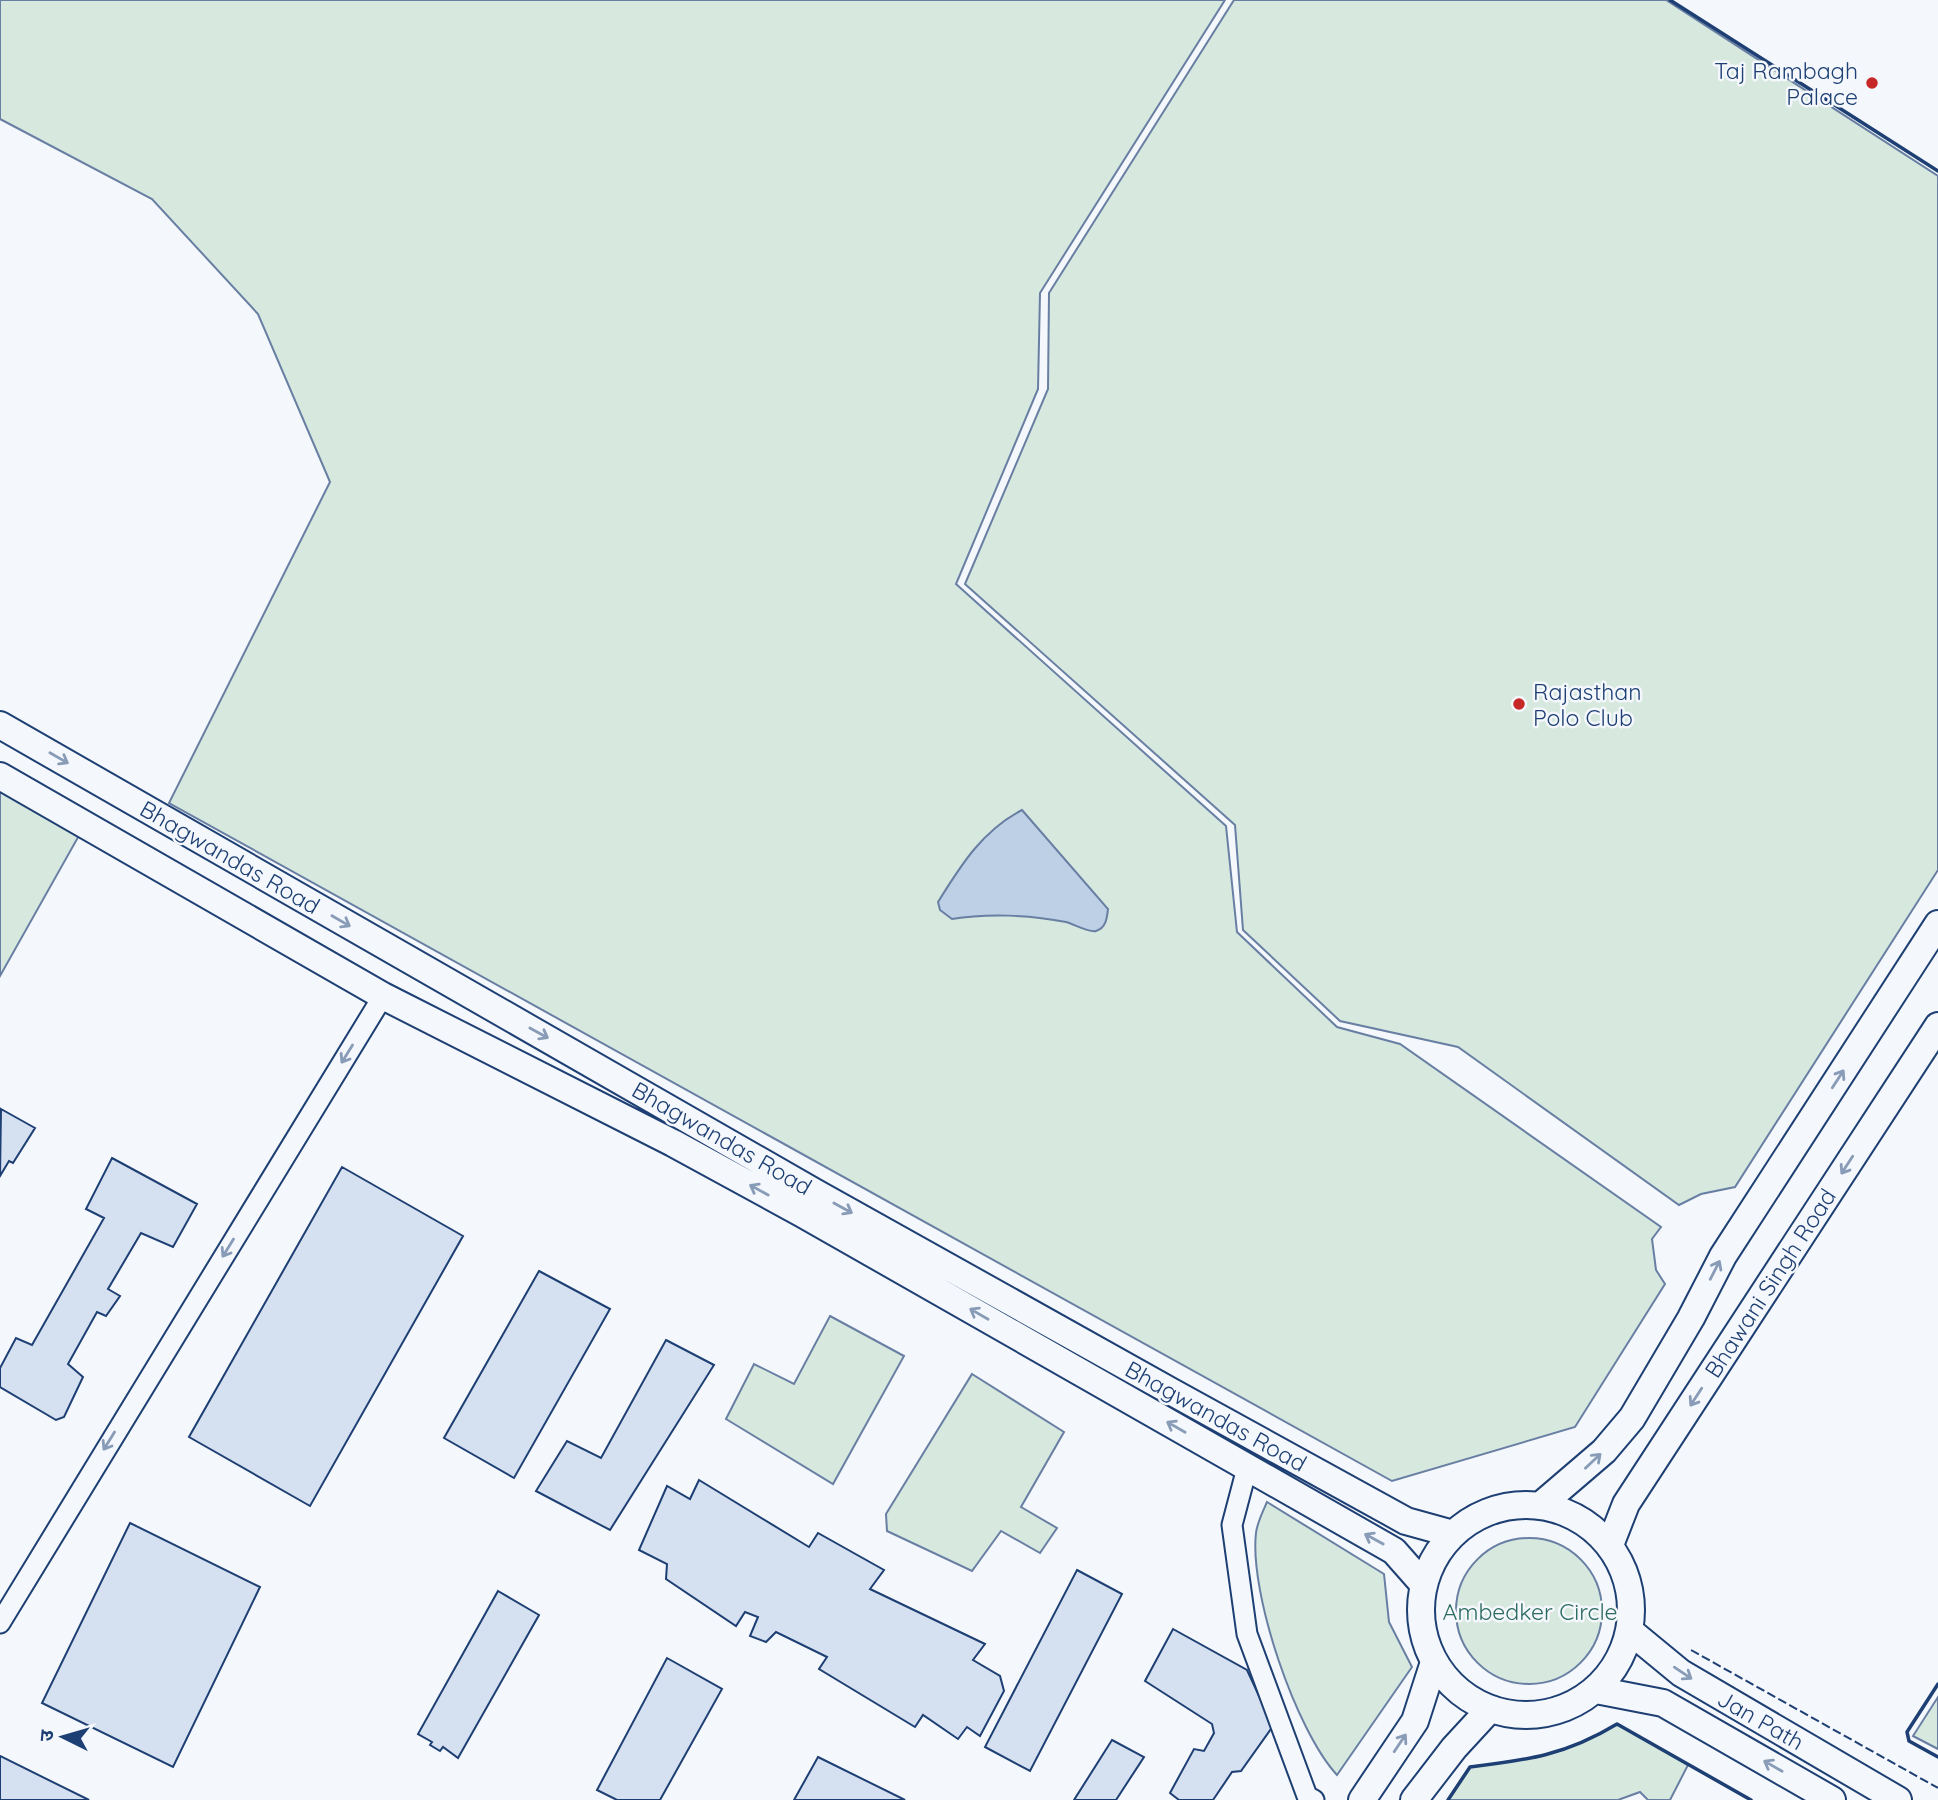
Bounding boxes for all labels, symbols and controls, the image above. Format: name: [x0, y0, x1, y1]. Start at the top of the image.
place label: Taj Rambagh Palace: [1714, 56, 1858, 111]
marker: Taj Rambagh Palace: [1864, 75, 1880, 91]
place label: Rajasthan Polo Club: [1533, 677, 1641, 732]
marker: Rajasthan Polo Club: [1511, 696, 1527, 712]
one-way arrow: [49, 751, 69, 765]
street label: Bhagwandas Road: [135, 794, 325, 920]
one-way arrow: [331, 914, 351, 928]
one-way arrow: [529, 1026, 549, 1040]
one-way arrow: [340, 1043, 354, 1063]
one-way arrow: [1831, 1069, 1845, 1089]
street label: Bhagwandas Road: [627, 1075, 817, 1201]
one-way arrow: [1840, 1155, 1855, 1174]
one-way arrow: [749, 1183, 770, 1196]
street label: Bhawani Singh Road: [1698, 1183, 1842, 1383]
one-way arrow: [832, 1201, 852, 1215]
one-way arrow: [220, 1237, 234, 1257]
one-way arrow: [1709, 1261, 1723, 1281]
one-way arrow: [969, 1307, 989, 1321]
street label: Bhagwandas Road: [1120, 1354, 1312, 1478]
one-way arrow: [1689, 1386, 1703, 1406]
one-way arrow: [1167, 1419, 1187, 1433]
one-way arrow: [101, 1431, 115, 1451]
one-way arrow: [1584, 1453, 1601, 1470]
one-way arrow: [1364, 1532, 1385, 1545]
park label: Ambedker Circle: [1443, 1597, 1617, 1626]
one-way arrow: [1673, 1666, 1692, 1681]
street label: Jan Path: [1713, 1684, 1809, 1756]
north arrow: [28, 1702, 98, 1772]
text: उ: [34, 1728, 59, 1742]
one-way arrow: [1393, 1734, 1407, 1753]
one-way arrow: [1763, 1759, 1783, 1773]

